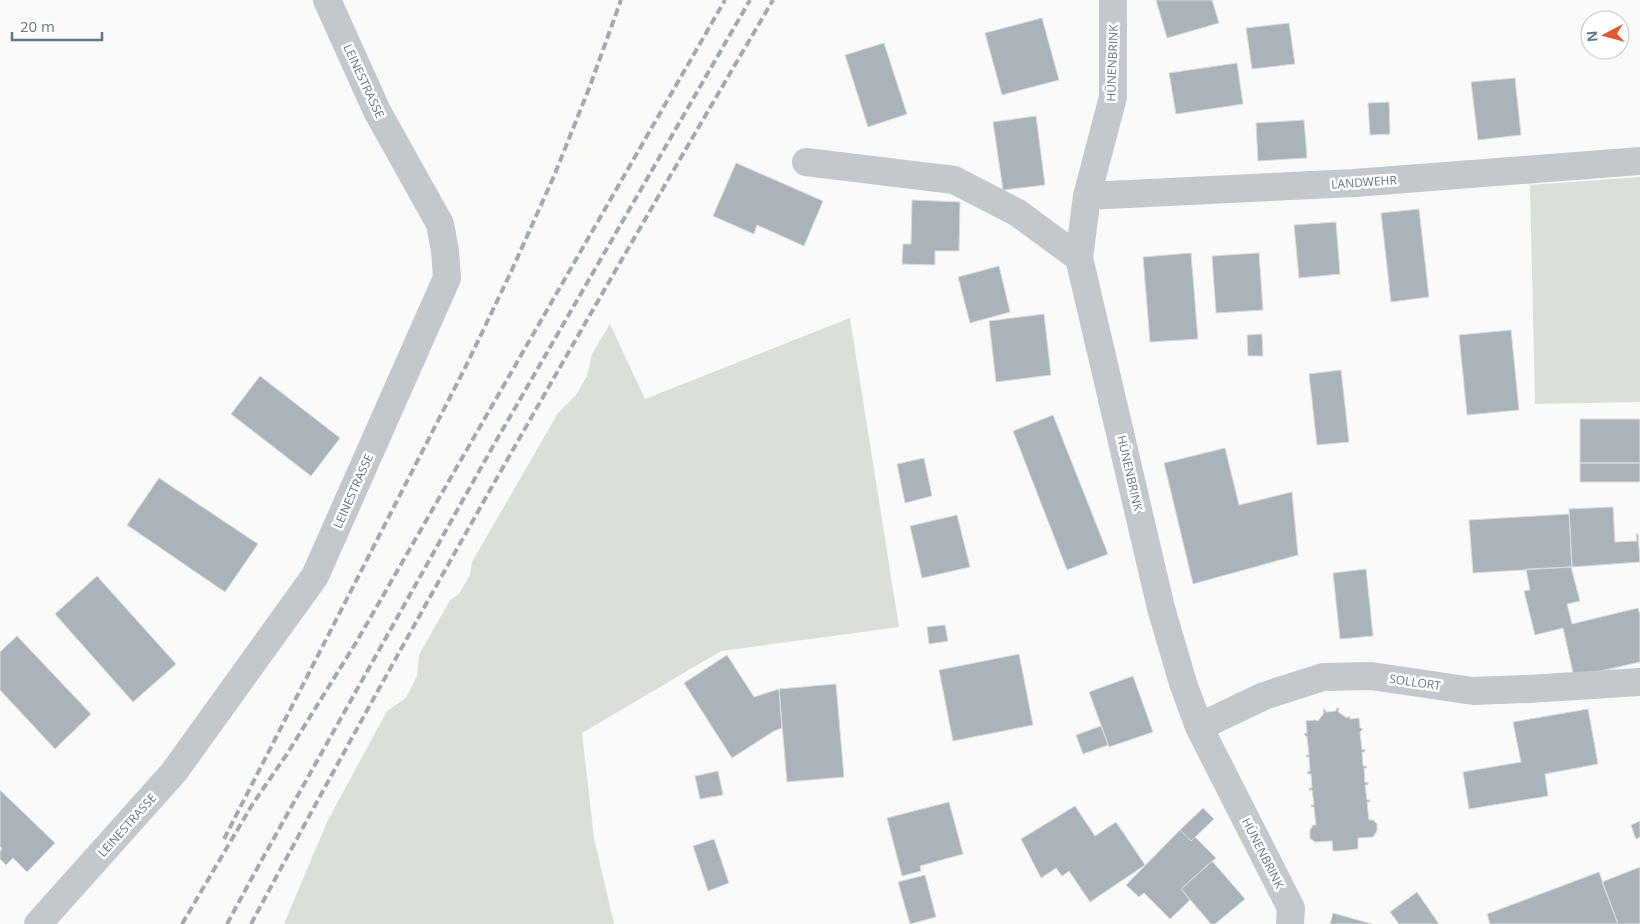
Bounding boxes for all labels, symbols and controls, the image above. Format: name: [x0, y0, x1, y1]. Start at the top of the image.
scale bar: [12, 10, 102, 42]
north arrow: [1580, 10, 1630, 60]
text: 20 m: [20, 16, 55, 36]
street label: HÜNENBRINK: [1102, 23, 1122, 102]
text: N: [1582, 30, 1602, 43]
street label: LEINESTRASSE: [339, 41, 389, 121]
street label: LANDWEHR: [1331, 171, 1398, 193]
street label: HÜNENBRINK: [1113, 433, 1147, 513]
street label: LEINESTRASSE: [329, 451, 377, 531]
street label: SOLLORT: [1388, 670, 1442, 694]
street label: LEINESTRASSE: [94, 790, 160, 860]
street label: HÜNENBRINK: [1238, 815, 1288, 892]

